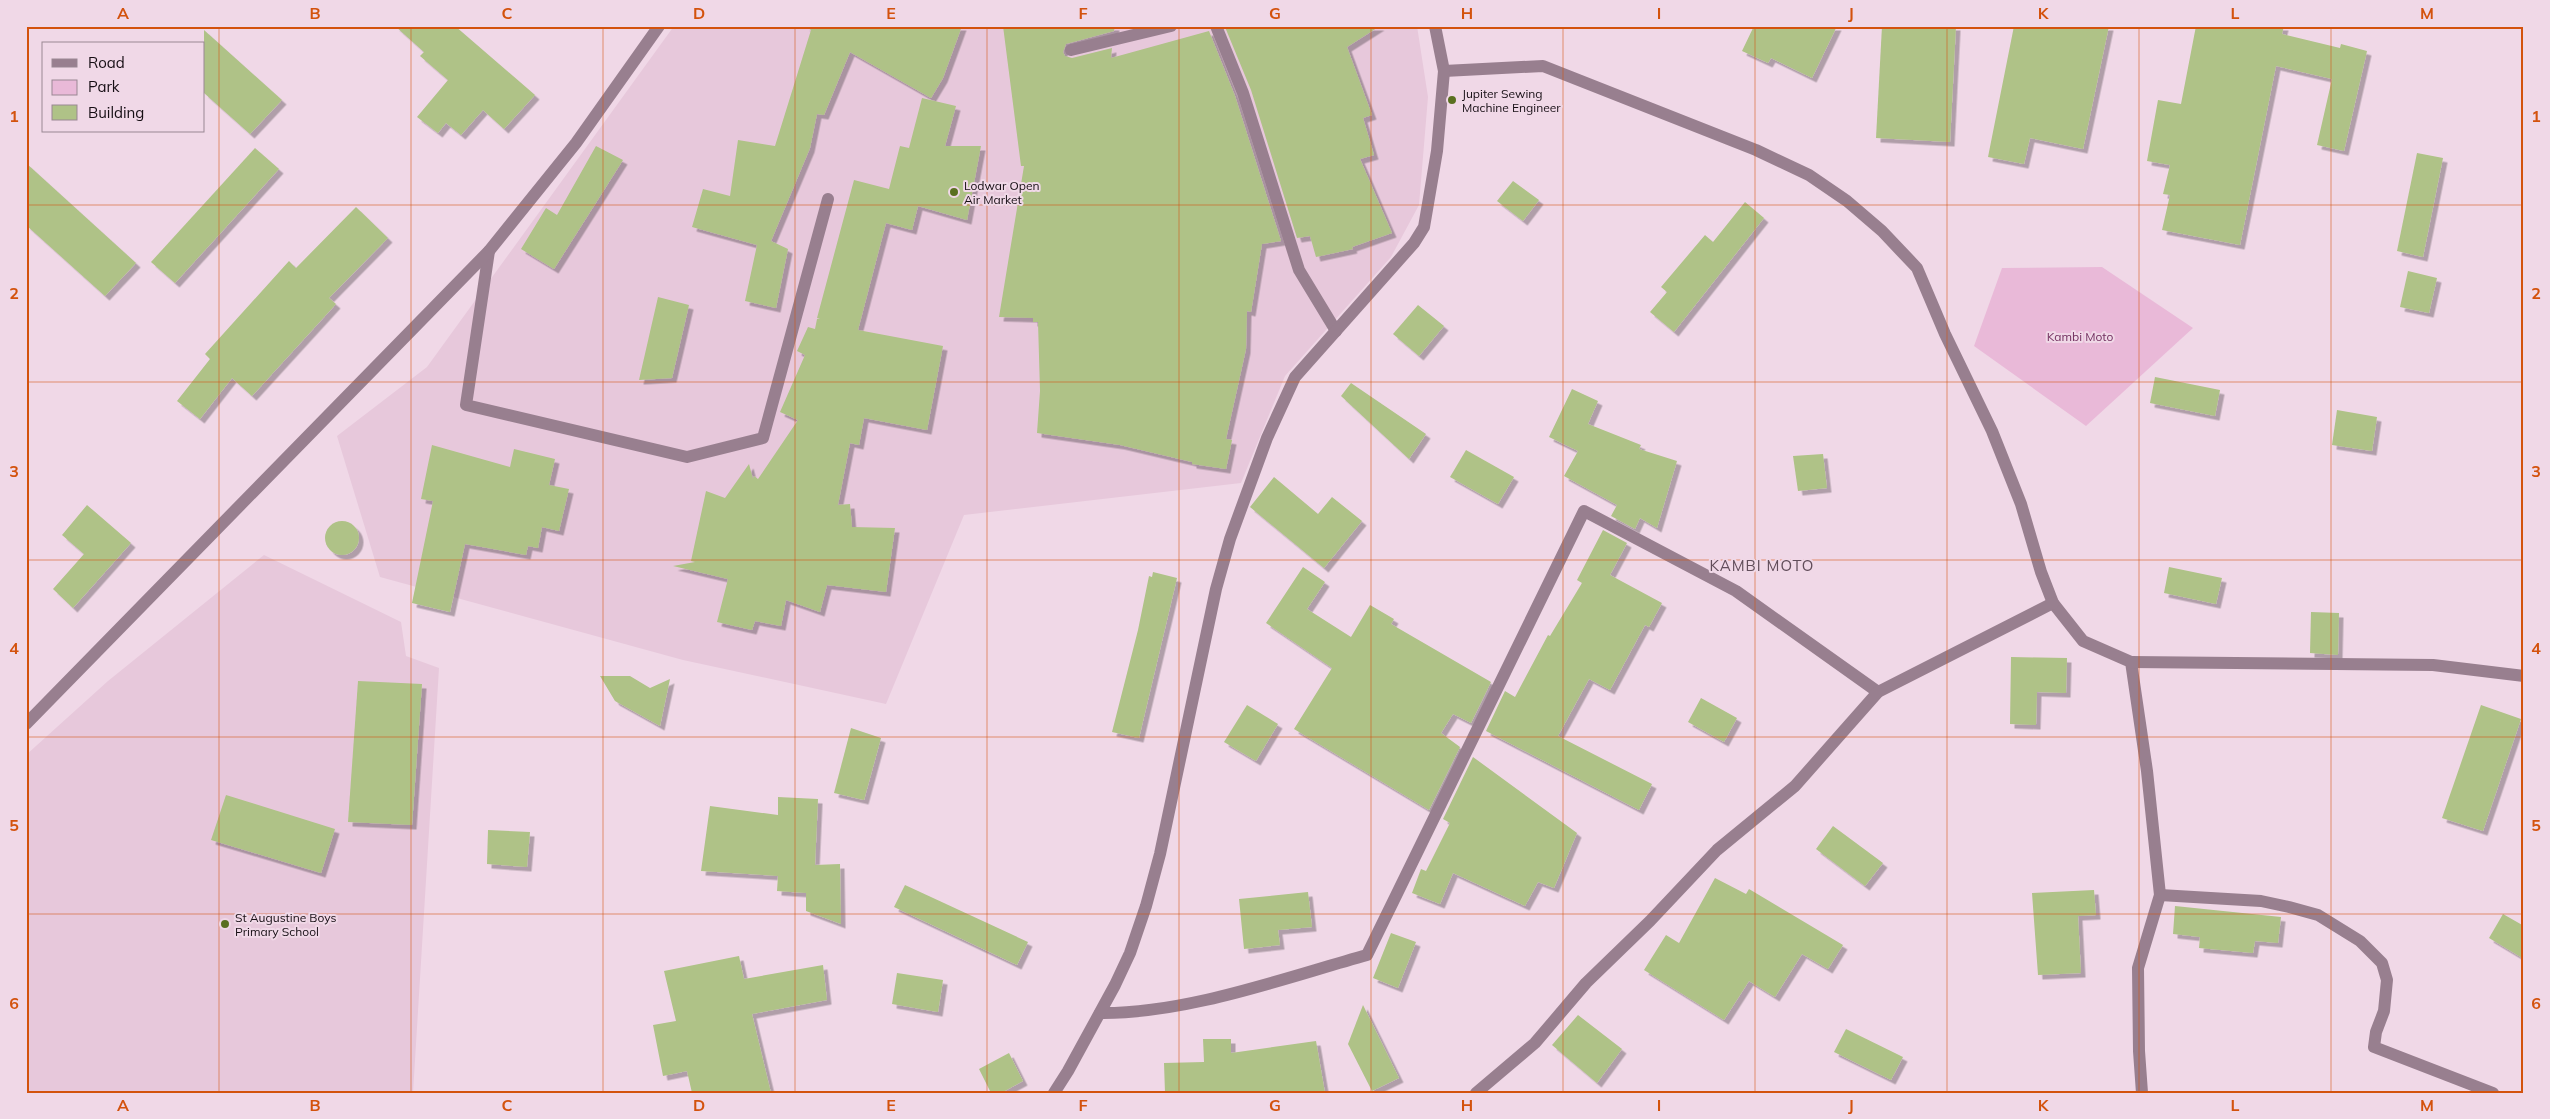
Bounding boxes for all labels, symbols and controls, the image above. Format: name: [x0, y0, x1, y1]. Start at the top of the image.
text: A: [117, 3, 129, 23]
text: B: [309, 3, 321, 23]
text: C: [502, 3, 513, 23]
text: D: [693, 3, 705, 23]
text: E: [886, 3, 896, 23]
text: F: [1078, 3, 1088, 23]
text: G: [1269, 3, 1281, 23]
text: H: [1461, 3, 1473, 23]
text: I: [1657, 3, 1661, 23]
text: J: [1848, 3, 1854, 23]
text: K: [2038, 3, 2050, 23]
text: L: [2231, 3, 2240, 23]
text: M: [2420, 3, 2434, 23]
legend: [42, 42, 205, 132]
text: Road: [88, 53, 125, 72]
text: Park: [88, 77, 120, 96]
place label: Jupiter Sewing Machine Engineer: [1462, 86, 1561, 115]
marker: Jupiter Sewing Machine Engineer: [1446, 94, 1458, 106]
text: Building: [88, 103, 144, 122]
text: 1: [9, 106, 19, 126]
text: 1: [2531, 106, 2541, 126]
place label: Lodwar Open Air Market: [964, 178, 1040, 207]
marker: Lodwar Open Air Market: [948, 186, 960, 198]
text: 2: [9, 283, 19, 303]
text: 2: [2531, 283, 2541, 303]
park label: Kambi Moto: [2047, 329, 2113, 344]
text: 3: [9, 461, 19, 481]
text: 3: [2531, 461, 2541, 481]
district label: KAMBI MOTO: [1710, 556, 1814, 575]
text: 4: [9, 638, 19, 658]
text: 4: [2531, 638, 2541, 658]
text: 5: [9, 815, 19, 835]
text: 5: [2531, 815, 2541, 835]
place label: St Augustine Boys Primary School: [235, 910, 337, 939]
marker: St Augustine Boys Primary School: [219, 918, 231, 930]
text: 6: [9, 993, 19, 1013]
text: 6: [2531, 993, 2541, 1013]
text: A: [117, 1095, 129, 1115]
text: B: [309, 1095, 321, 1115]
text: C: [502, 1095, 513, 1115]
text: D: [693, 1095, 705, 1115]
text: E: [886, 1095, 896, 1115]
text: F: [1078, 1095, 1088, 1115]
text: G: [1269, 1095, 1281, 1115]
text: H: [1461, 1095, 1473, 1115]
text: I: [1657, 1095, 1661, 1115]
text: J: [1848, 1095, 1854, 1115]
text: K: [2038, 1095, 2050, 1115]
text: L: [2231, 1095, 2240, 1115]
text: M: [2420, 1095, 2434, 1115]

